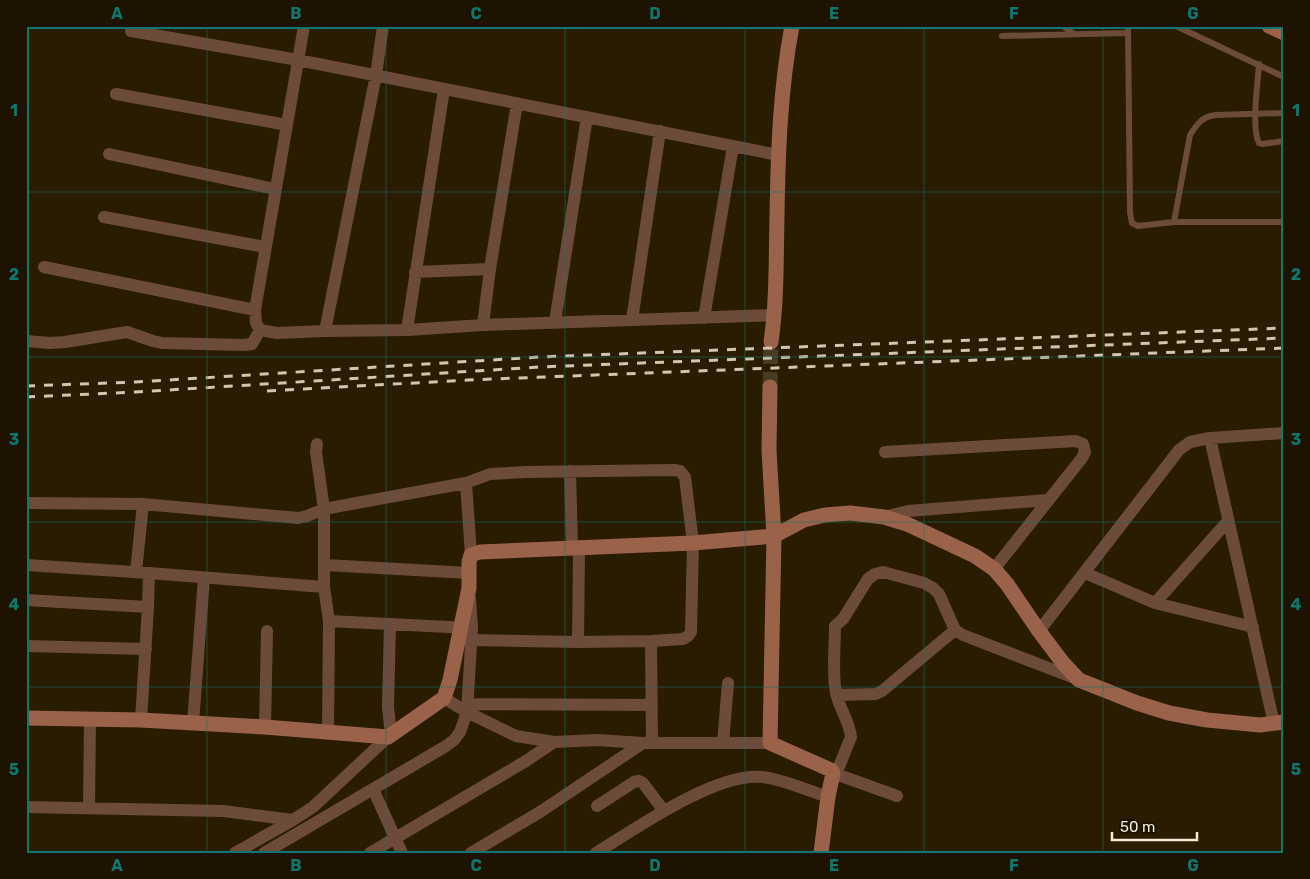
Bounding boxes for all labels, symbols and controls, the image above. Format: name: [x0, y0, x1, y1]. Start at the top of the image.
text: A: [111, 4, 123, 23]
text: B: [290, 4, 302, 23]
text: C: [470, 4, 482, 23]
text: D: [649, 4, 661, 23]
text: E: [829, 4, 839, 23]
text: F: [1009, 4, 1019, 23]
text: G: [1187, 4, 1199, 23]
text: 1: [10, 101, 18, 120]
text: 1: [1292, 101, 1300, 120]
text: 2: [9, 265, 19, 284]
text: 2: [1291, 265, 1301, 284]
text: 3: [9, 430, 19, 449]
text: 3: [1291, 430, 1301, 449]
text: 4: [9, 595, 20, 614]
text: 4: [1291, 595, 1302, 614]
text: 5: [9, 760, 19, 779]
text: 5: [1291, 760, 1301, 779]
scale bar: [1112, 809, 1198, 841]
text: 50 m: [1120, 818, 1155, 836]
text: A: [111, 856, 123, 875]
text: B: [290, 856, 302, 875]
text: C: [470, 856, 482, 875]
text: D: [649, 856, 661, 875]
text: E: [829, 856, 839, 875]
text: F: [1009, 856, 1019, 875]
text: G: [1187, 856, 1199, 875]

